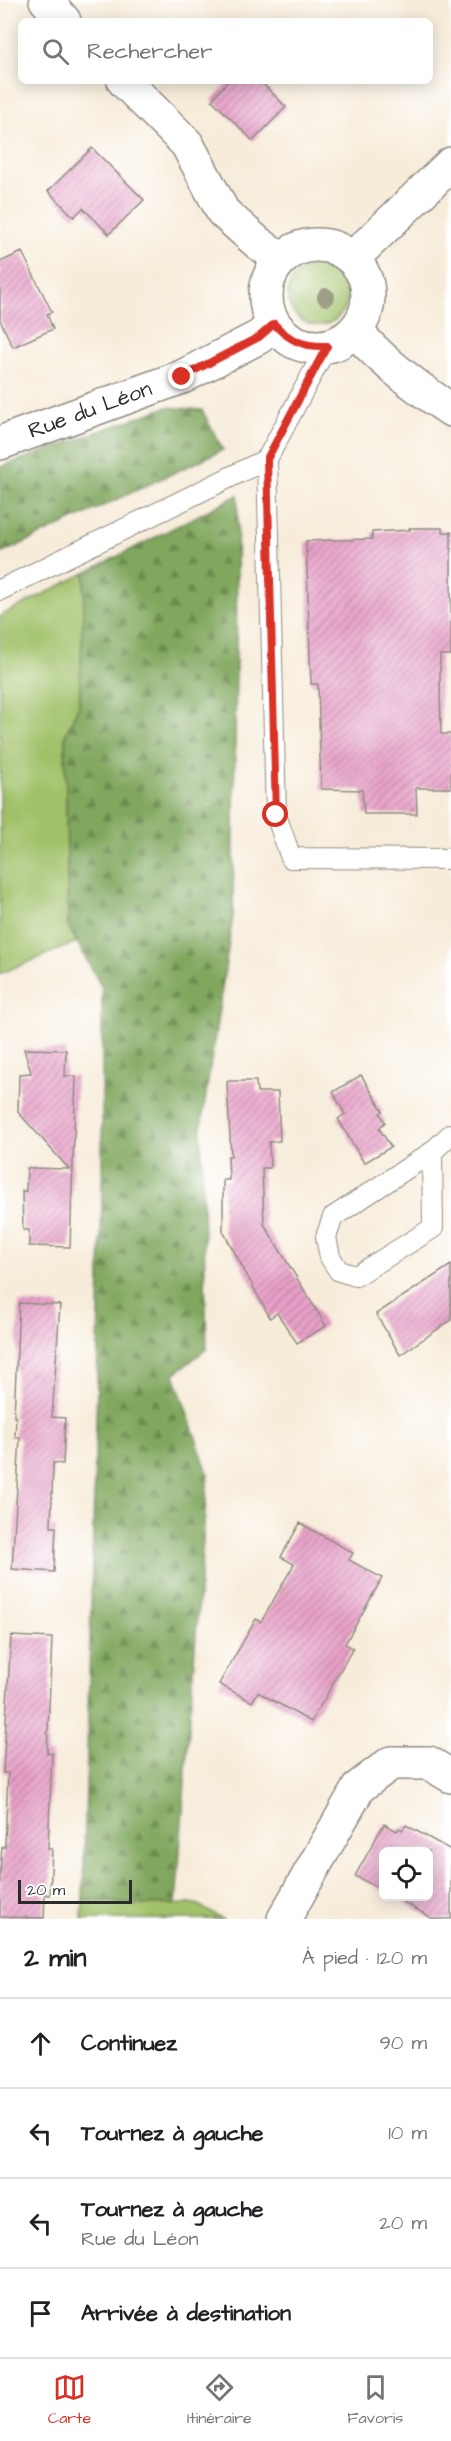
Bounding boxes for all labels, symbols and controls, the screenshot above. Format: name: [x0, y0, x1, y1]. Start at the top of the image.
search box: [18, 18, 433, 84]
icon: search: [39, 35, 72, 68]
text: Rechercher: [87, 36, 212, 67]
route end: [168, 363, 194, 389]
street label: Rue du Léon: [24, 373, 156, 447]
route start: [262, 801, 288, 827]
map controls: [379, 1847, 433, 1901]
button: locate: [379, 1847, 433, 1901]
scale bar: [18, 1877, 132, 1904]
text: 20 m: [27, 1879, 65, 1901]
text: 2 min: [24, 1940, 86, 1976]
text: À pied · 120 m: [302, 1944, 427, 1972]
icon: ahead: [24, 2027, 57, 2060]
text: Continuez: [81, 2028, 177, 2059]
text: 90 m: [379, 2029, 427, 2057]
icon: left: [24, 2117, 57, 2150]
text: Tournez à gauche: [81, 2118, 263, 2149]
text: 10 m: [388, 2119, 427, 2147]
text: Tournez à gauche: [81, 2194, 263, 2225]
icon: left: [24, 2207, 57, 2240]
text: 20 m: [379, 2209, 427, 2237]
text: Rue du Léon: [81, 2225, 199, 2253]
icon: arrive: [24, 2297, 57, 2330]
text: Arrivée à destination: [81, 2298, 291, 2329]
tab: Carte: [48, 2371, 91, 2429]
tab: Itinéraire: [187, 2371, 252, 2429]
tab: Favoris: [347, 2371, 403, 2429]

